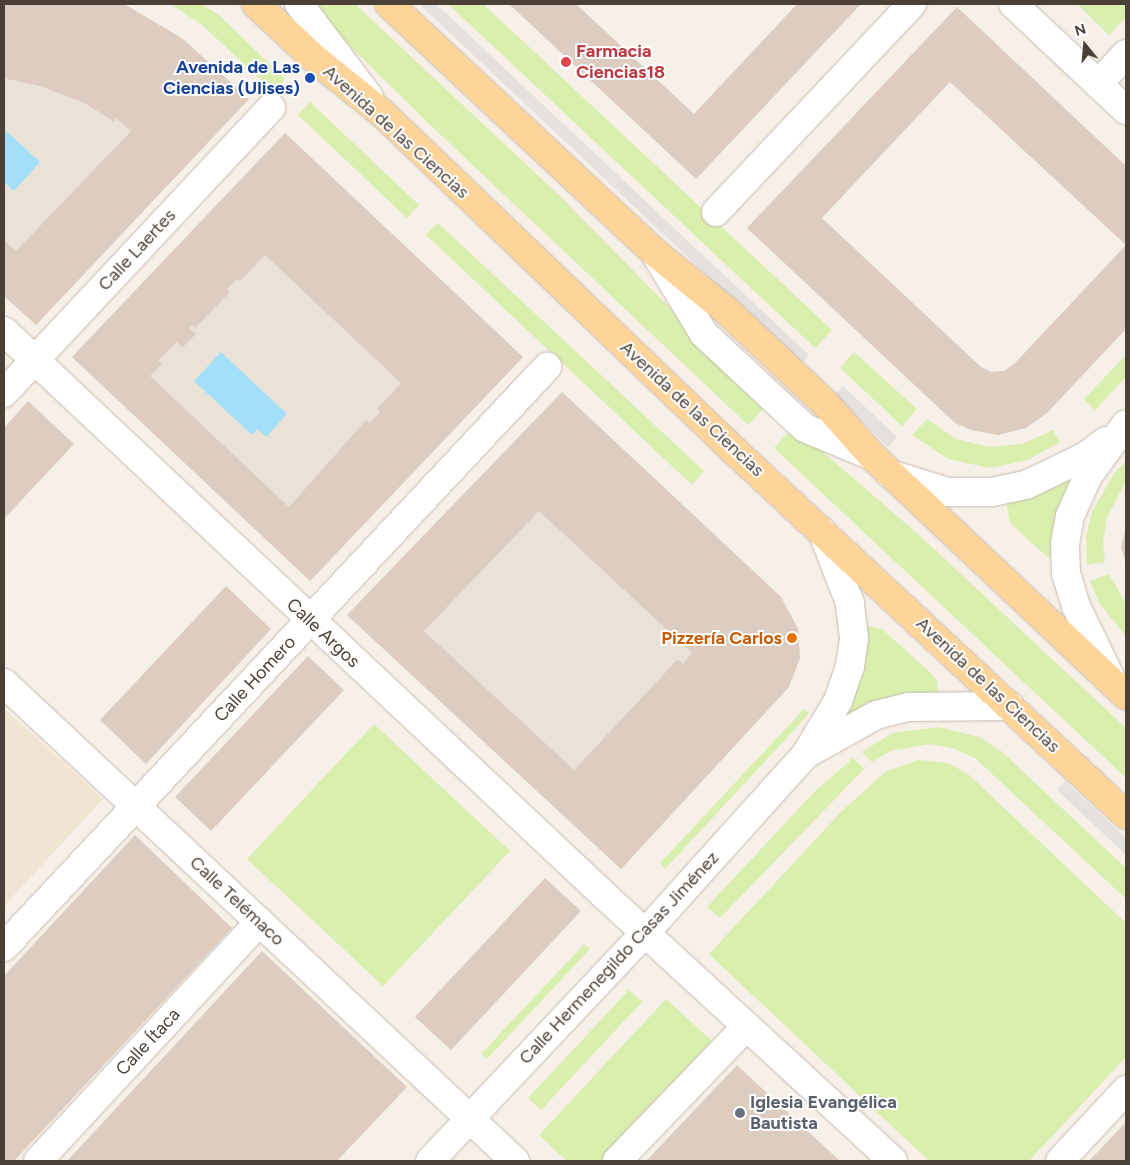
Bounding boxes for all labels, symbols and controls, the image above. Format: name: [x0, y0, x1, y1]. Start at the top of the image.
north arrow: [1060, 20, 1110, 70]
text: N: [1073, 20, 1088, 40]
place label: Farmacia Ciencias18: [576, 41, 665, 84]
marker: Farmacia Ciencias18: [560, 56, 572, 68]
place label: Avenida de Las Ciencias (Ulises): [163, 57, 300, 100]
street label: Avenida de las Ciencias: [319, 61, 473, 203]
marker: Avenida de Las Ciencias (Ulises): [304, 72, 316, 84]
street label: Calle Laertes: [94, 205, 180, 295]
street label: Avenida de las Ciencias: [616, 337, 768, 481]
street label: Calle Argos: [282, 594, 364, 672]
street label: Avenida de las Ciencias: [912, 613, 1064, 757]
place label: Pizzería Carlos: [661, 627, 782, 649]
street label: Calle Homero: [210, 631, 300, 727]
marker: Pizzería Carlos: [786, 632, 798, 644]
street label: Calle Hermenegildo Casas Jiménez: [515, 847, 723, 1069]
street label: Calle Telémaco: [185, 852, 289, 950]
street label: Calle Ítaca: [111, 1004, 185, 1080]
place label: Iglesia Evangélica Bautista: [750, 1092, 897, 1134]
marker: Iglesia Evangélica Bautista: [734, 1107, 746, 1119]

